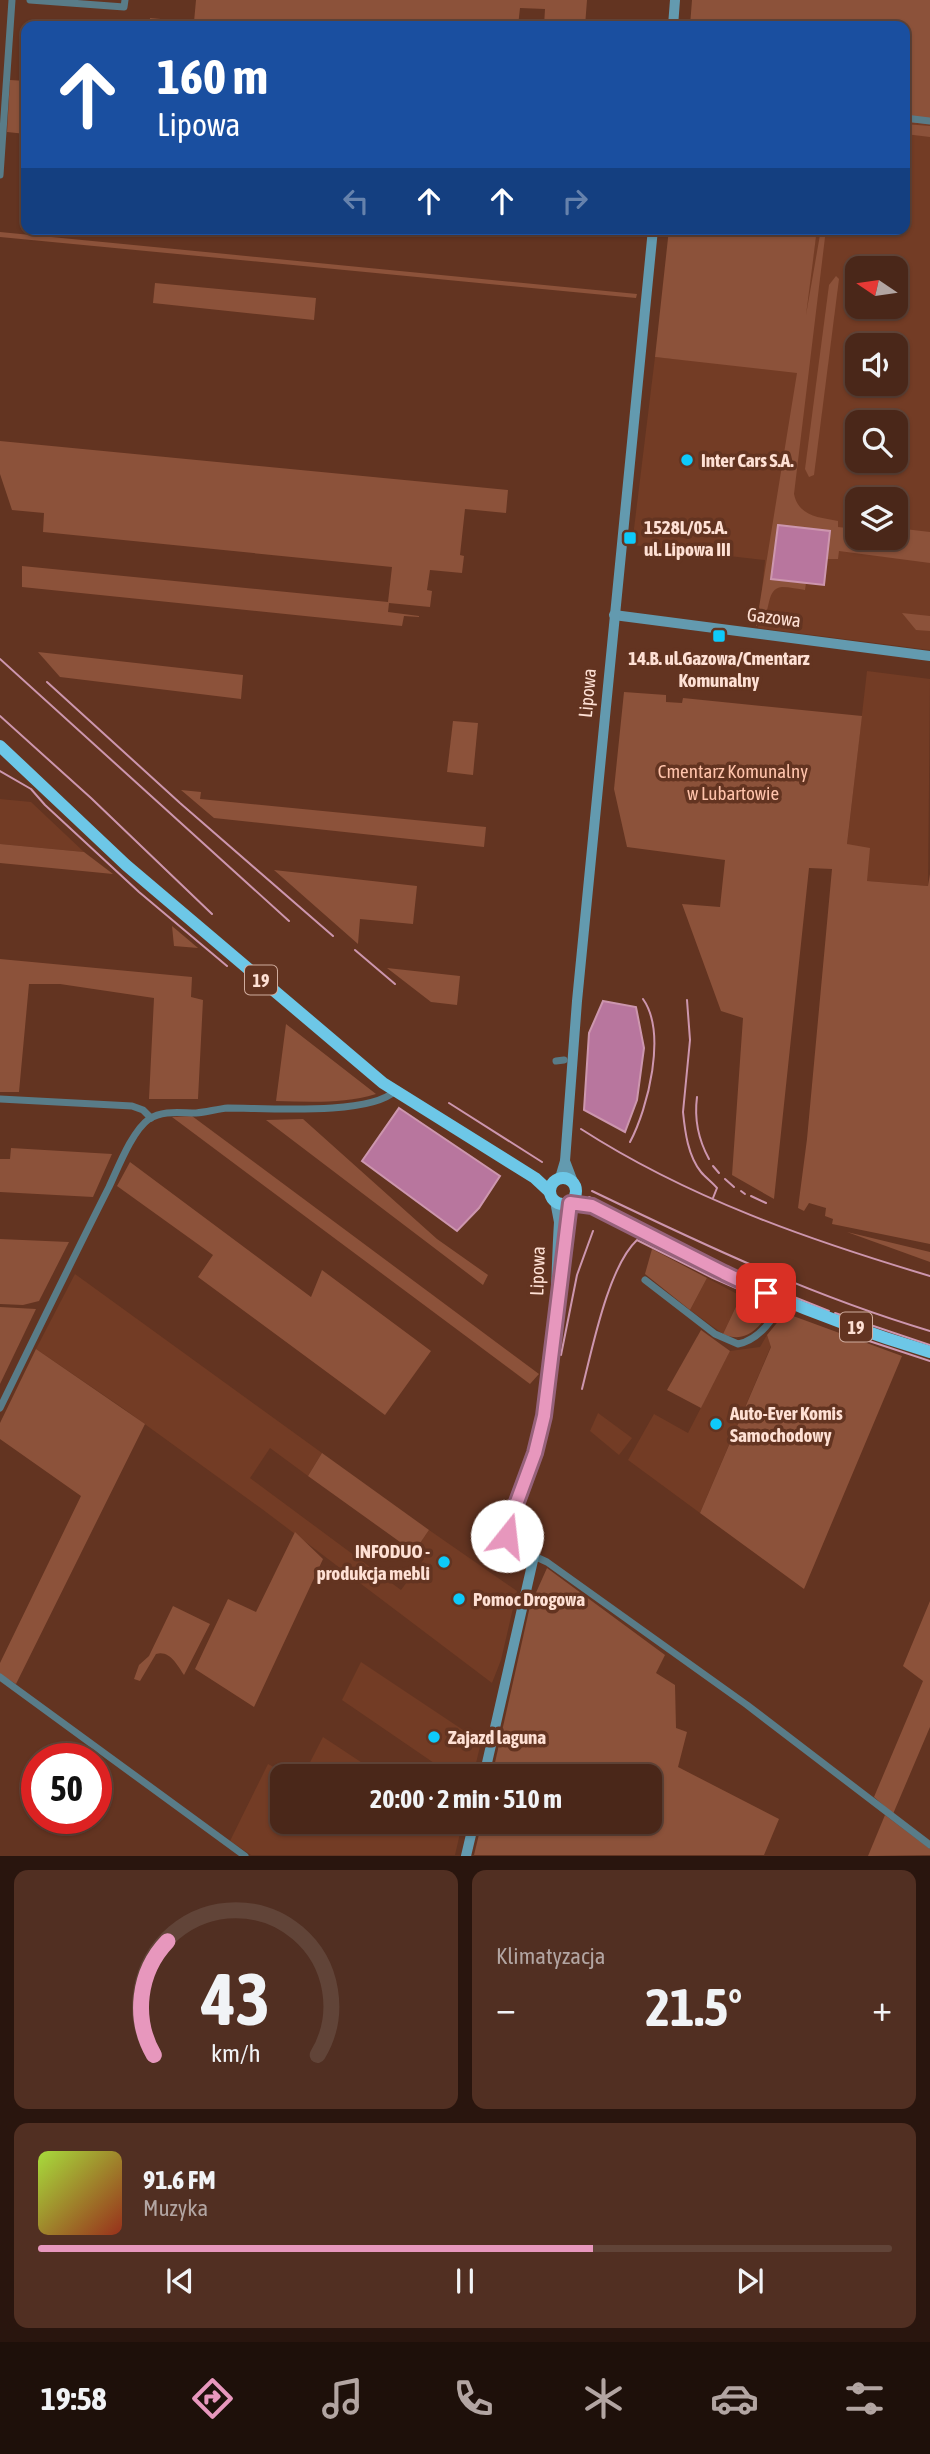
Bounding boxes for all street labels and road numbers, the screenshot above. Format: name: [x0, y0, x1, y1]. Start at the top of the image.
street label: Gazowa: [746, 603, 802, 631]
street label: Lipowa: [574, 667, 600, 719]
road number: 19: [245, 965, 277, 995]
street label: Lipowa: [525, 1246, 549, 1296]
road number: 19: [840, 1312, 872, 1342]

